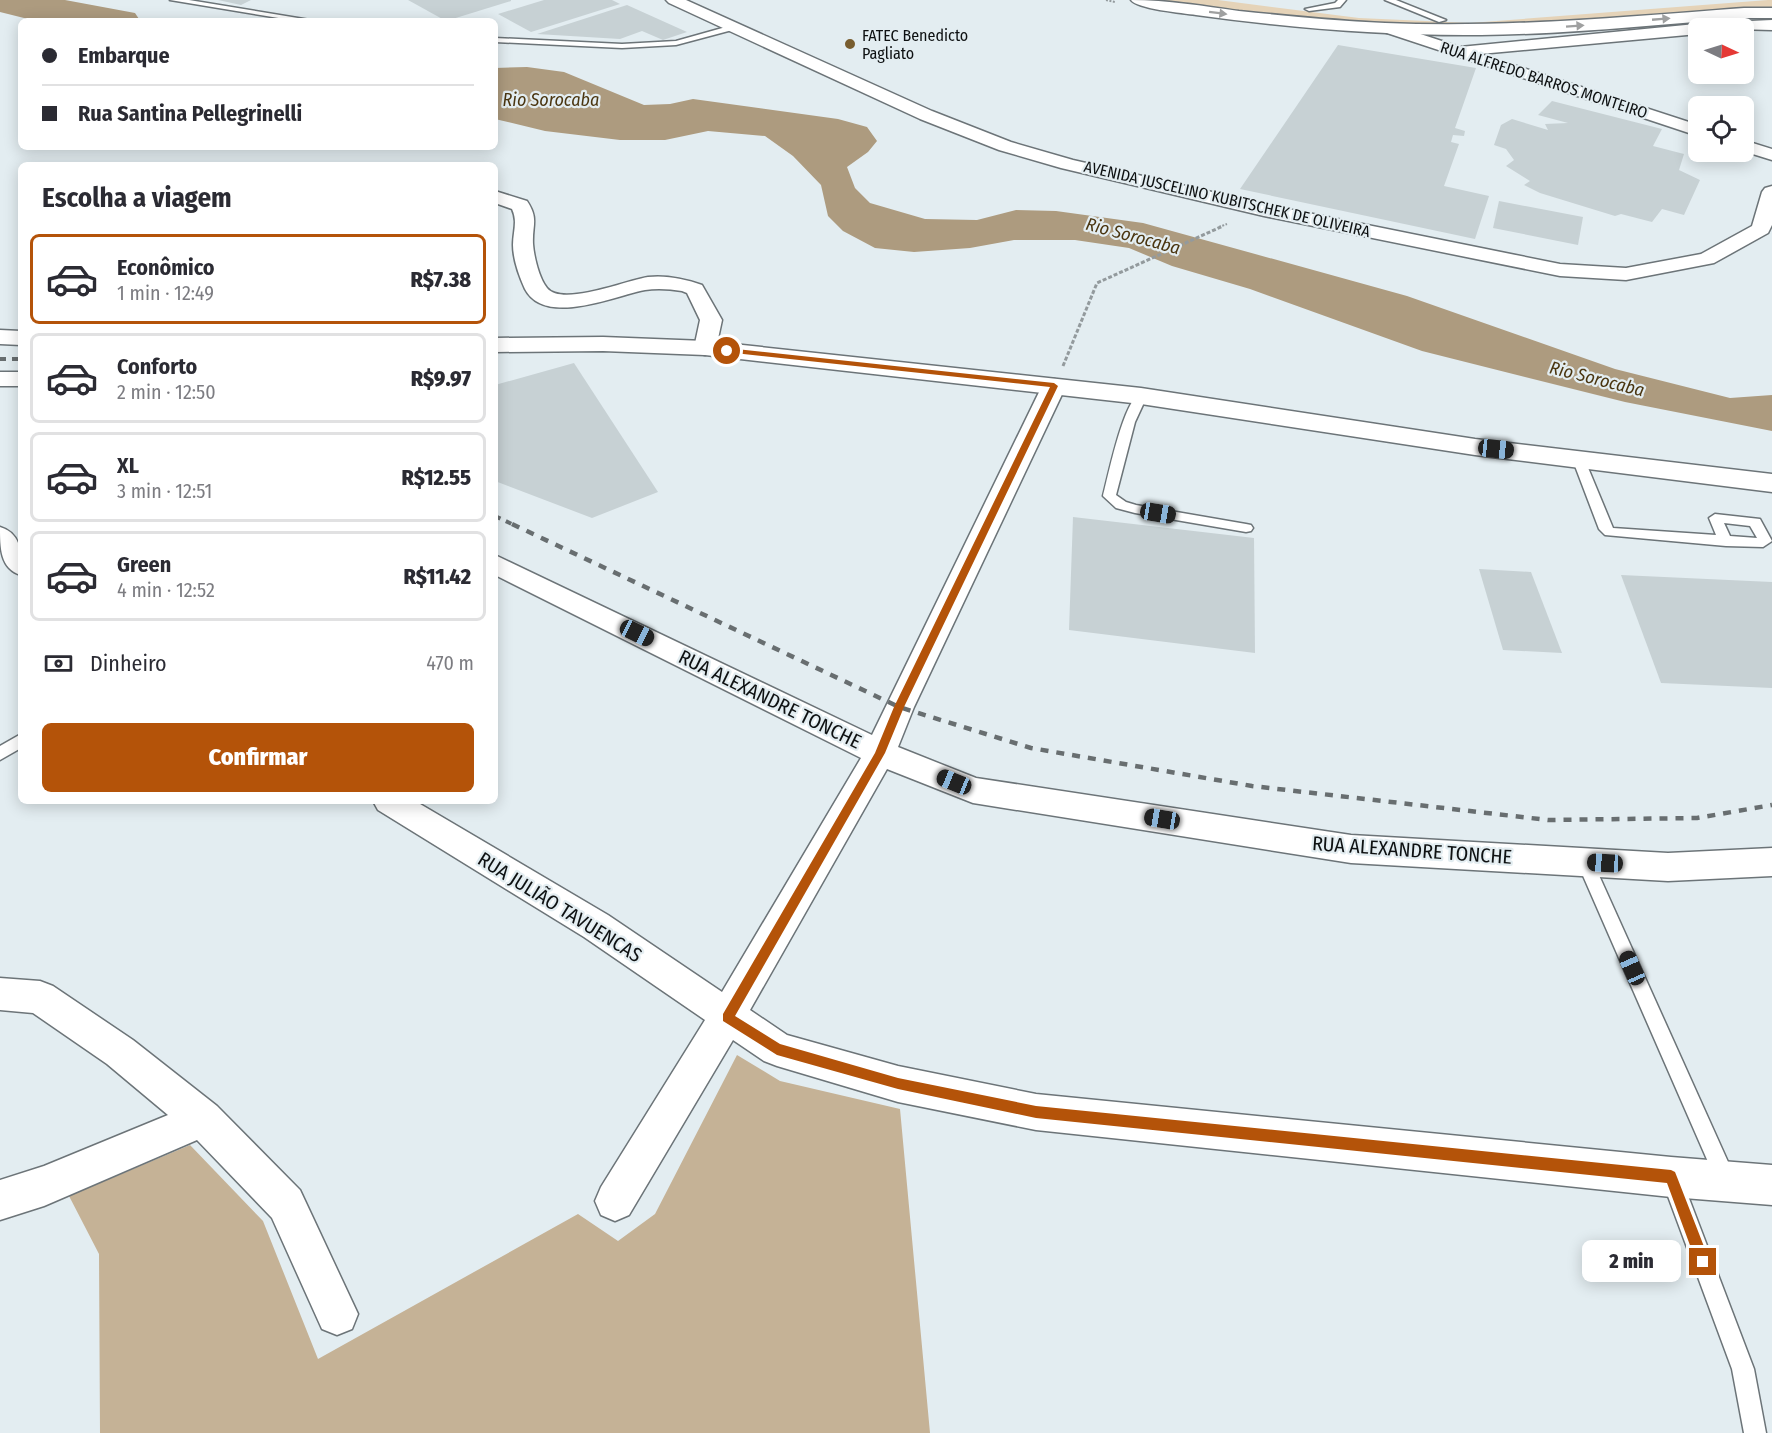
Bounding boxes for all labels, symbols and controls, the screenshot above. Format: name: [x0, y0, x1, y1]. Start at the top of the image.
one-way arrow: [1208, 8, 1227, 18]
one-way arrow: [1651, 14, 1670, 24]
north arrow: [1688, 18, 1754, 84]
map controls: [1688, 18, 1754, 162]
one-way arrow: [1565, 21, 1584, 31]
place label: FATEC Benedicto Pagliato: [862, 26, 968, 63]
marker: FATEC Benedicto Pagliato: [843, 37, 857, 51]
street label: RUA ALFREDO BARROS MONTEIRO: [1438, 37, 1650, 123]
text: Embarque: [78, 42, 170, 69]
water label: Rio Sorocaba: [503, 89, 599, 111]
button: locate: [1688, 96, 1754, 162]
text: Rua Santina Pellegrinelli: [78, 100, 302, 127]
street label: AVENIDA JUSCELINO KUBITSCHEK DE OLIVEIRA: [1082, 157, 1373, 241]
text: Escolha a viagem: [42, 182, 232, 214]
water label: Rio Sorocaba: [1083, 213, 1183, 259]
icon: car: [45, 252, 99, 306]
text: Econômico: [117, 254, 215, 281]
text: R$7.38: [411, 266, 471, 293]
text: 1 min · 12:49: [117, 281, 214, 305]
route start: [713, 337, 740, 364]
icon: car: [45, 351, 99, 405]
text: Conforto: [117, 353, 197, 380]
water label: Rio Sorocaba: [1547, 357, 1647, 401]
text: R$9.97: [411, 365, 471, 392]
text: 2 min · 12:50: [117, 380, 216, 404]
car: [1477, 438, 1515, 460]
icon: car: [45, 450, 99, 504]
text: XL: [117, 452, 139, 479]
text: R$12.55: [401, 464, 471, 491]
text: 3 min · 12:51: [117, 479, 212, 503]
car: [1139, 501, 1177, 525]
icon: car: [45, 549, 99, 603]
text: Green: [117, 551, 171, 578]
text: R$11.42: [404, 563, 471, 590]
text: 4 min · 12:52: [117, 578, 215, 602]
car: [617, 617, 657, 649]
street label: RUA ALEXANDRE TONCHE: [675, 644, 865, 754]
icon: cash: [42, 647, 75, 680]
text: Dinheiro: [90, 650, 167, 677]
text: 470 m: [426, 651, 474, 675]
button: Confirmar: [42, 723, 474, 792]
car: [934, 767, 974, 797]
car: [1143, 807, 1181, 831]
street label: RUA ALEXANDRE TONCHE: [1311, 831, 1513, 869]
street label: RUA JULIÃO TAVUENCAS: [474, 847, 647, 967]
car: [1587, 853, 1623, 873]
car: [1616, 948, 1648, 988]
callout: 2 min: [1583, 1241, 1682, 1283]
route end: [1689, 1248, 1716, 1275]
text: 2 min: [1609, 1249, 1654, 1273]

